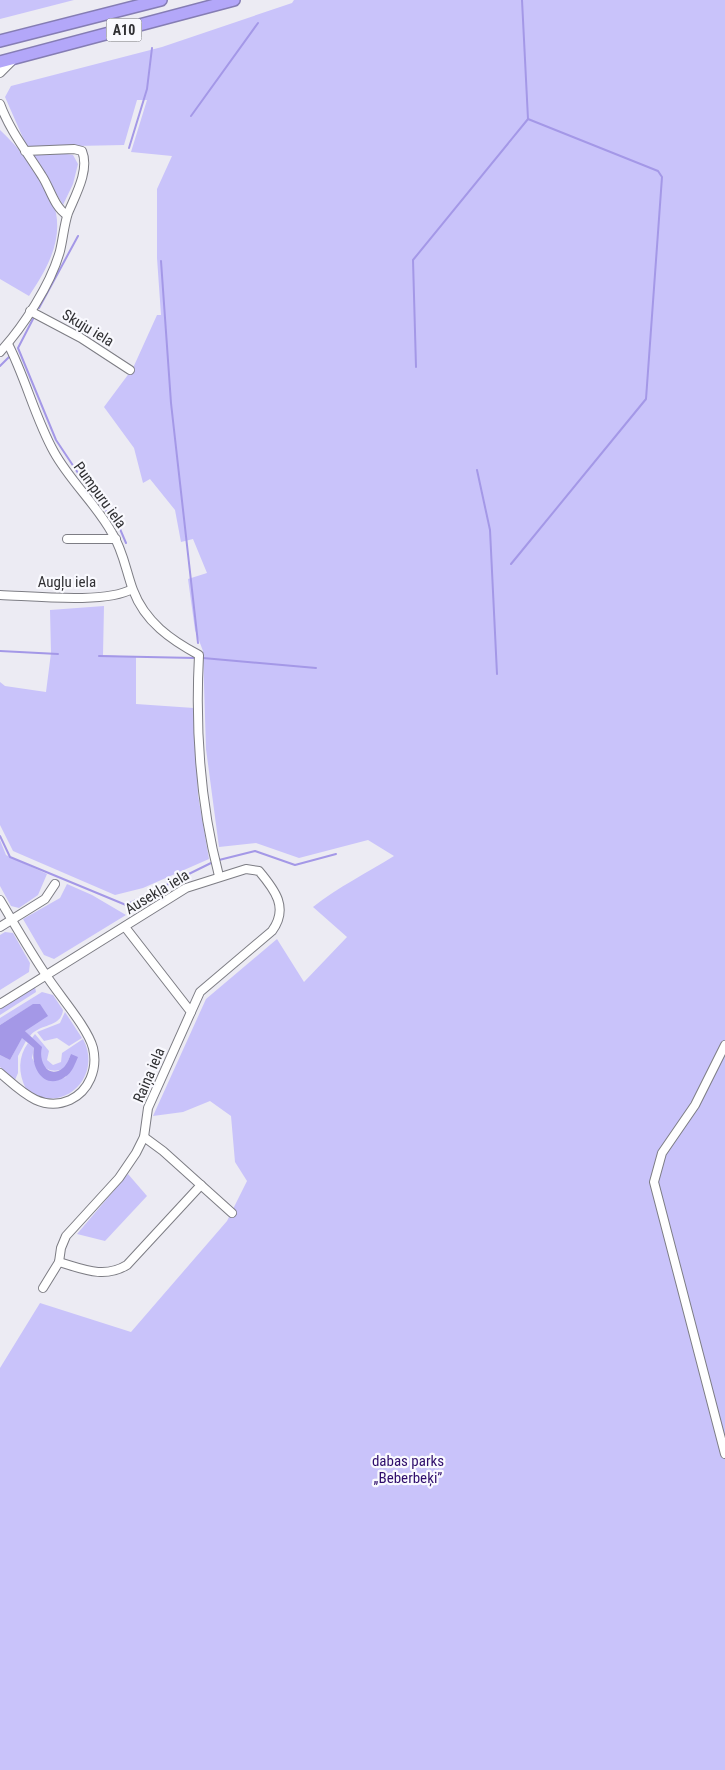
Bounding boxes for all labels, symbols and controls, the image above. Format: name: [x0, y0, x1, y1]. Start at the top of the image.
road number: A10: [106, 18, 142, 42]
street label: Skuju iela: [59, 306, 117, 350]
street label: Pumpuru iela: [70, 458, 130, 532]
street label: Augļu iela: [38, 573, 96, 591]
street label: Ausekļa iela: [122, 866, 192, 918]
street label: Raiņa iela: [129, 1045, 169, 1105]
park label: dabas parks „Beberbeķi”: [372, 1452, 444, 1487]

